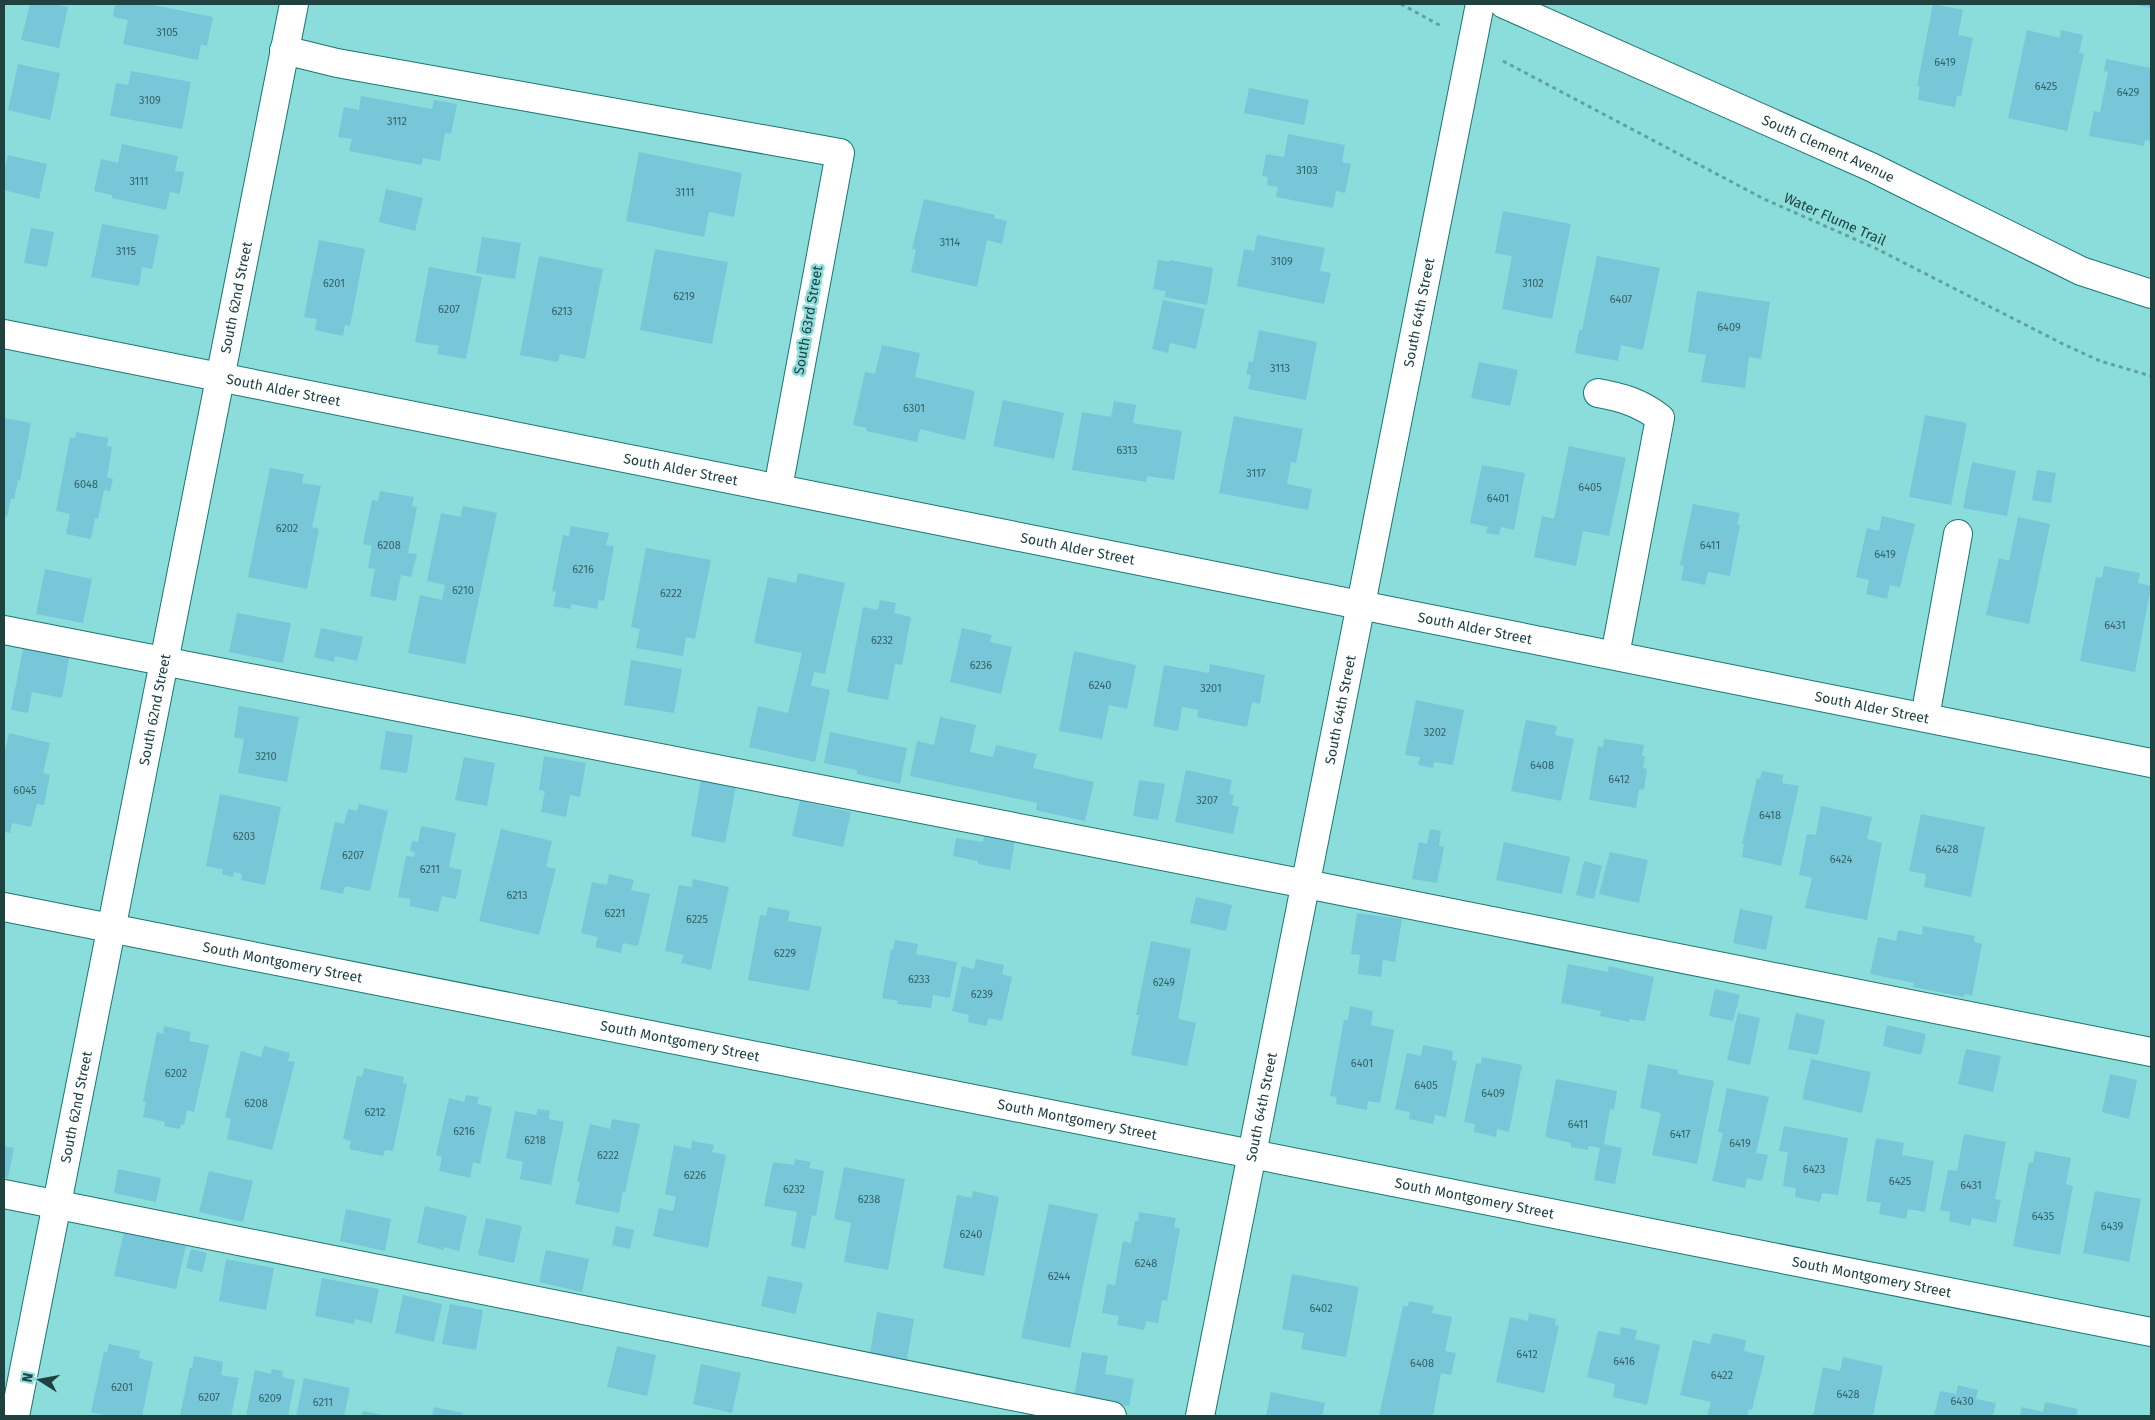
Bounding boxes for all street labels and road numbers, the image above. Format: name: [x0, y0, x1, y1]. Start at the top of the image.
street label: South Clement Avenue: [1759, 112, 1897, 186]
street label: Water Flume Trail: [1781, 189, 1889, 250]
street label: South 62nd Street: [217, 239, 256, 355]
street label: South 64th Street: [1400, 256, 1439, 369]
street label: South 63rd Street: [791, 263, 827, 376]
street label: South Alder Street: [225, 371, 343, 410]
street label: South Alder Street: [622, 450, 740, 490]
street label: South Alder Street: [1019, 529, 1137, 569]
street label: South Alder Street: [1416, 609, 1534, 648]
street label: South 62nd Street: [136, 651, 175, 767]
street label: South 64th Street: [1321, 653, 1360, 766]
street label: South Alder Street: [1813, 688, 1932, 728]
street label: South Montgomery Street: [201, 939, 365, 987]
street label: South Montgomery Street: [599, 1017, 762, 1066]
street label: South 62nd Street: [57, 1049, 96, 1164]
street label: South 64th Street: [1243, 1050, 1281, 1163]
street label: South Montgomery Street: [996, 1096, 1159, 1144]
street label: South Montgomery Street: [1393, 1174, 1556, 1223]
street label: South Montgomery Street: [1791, 1253, 1954, 1301]

